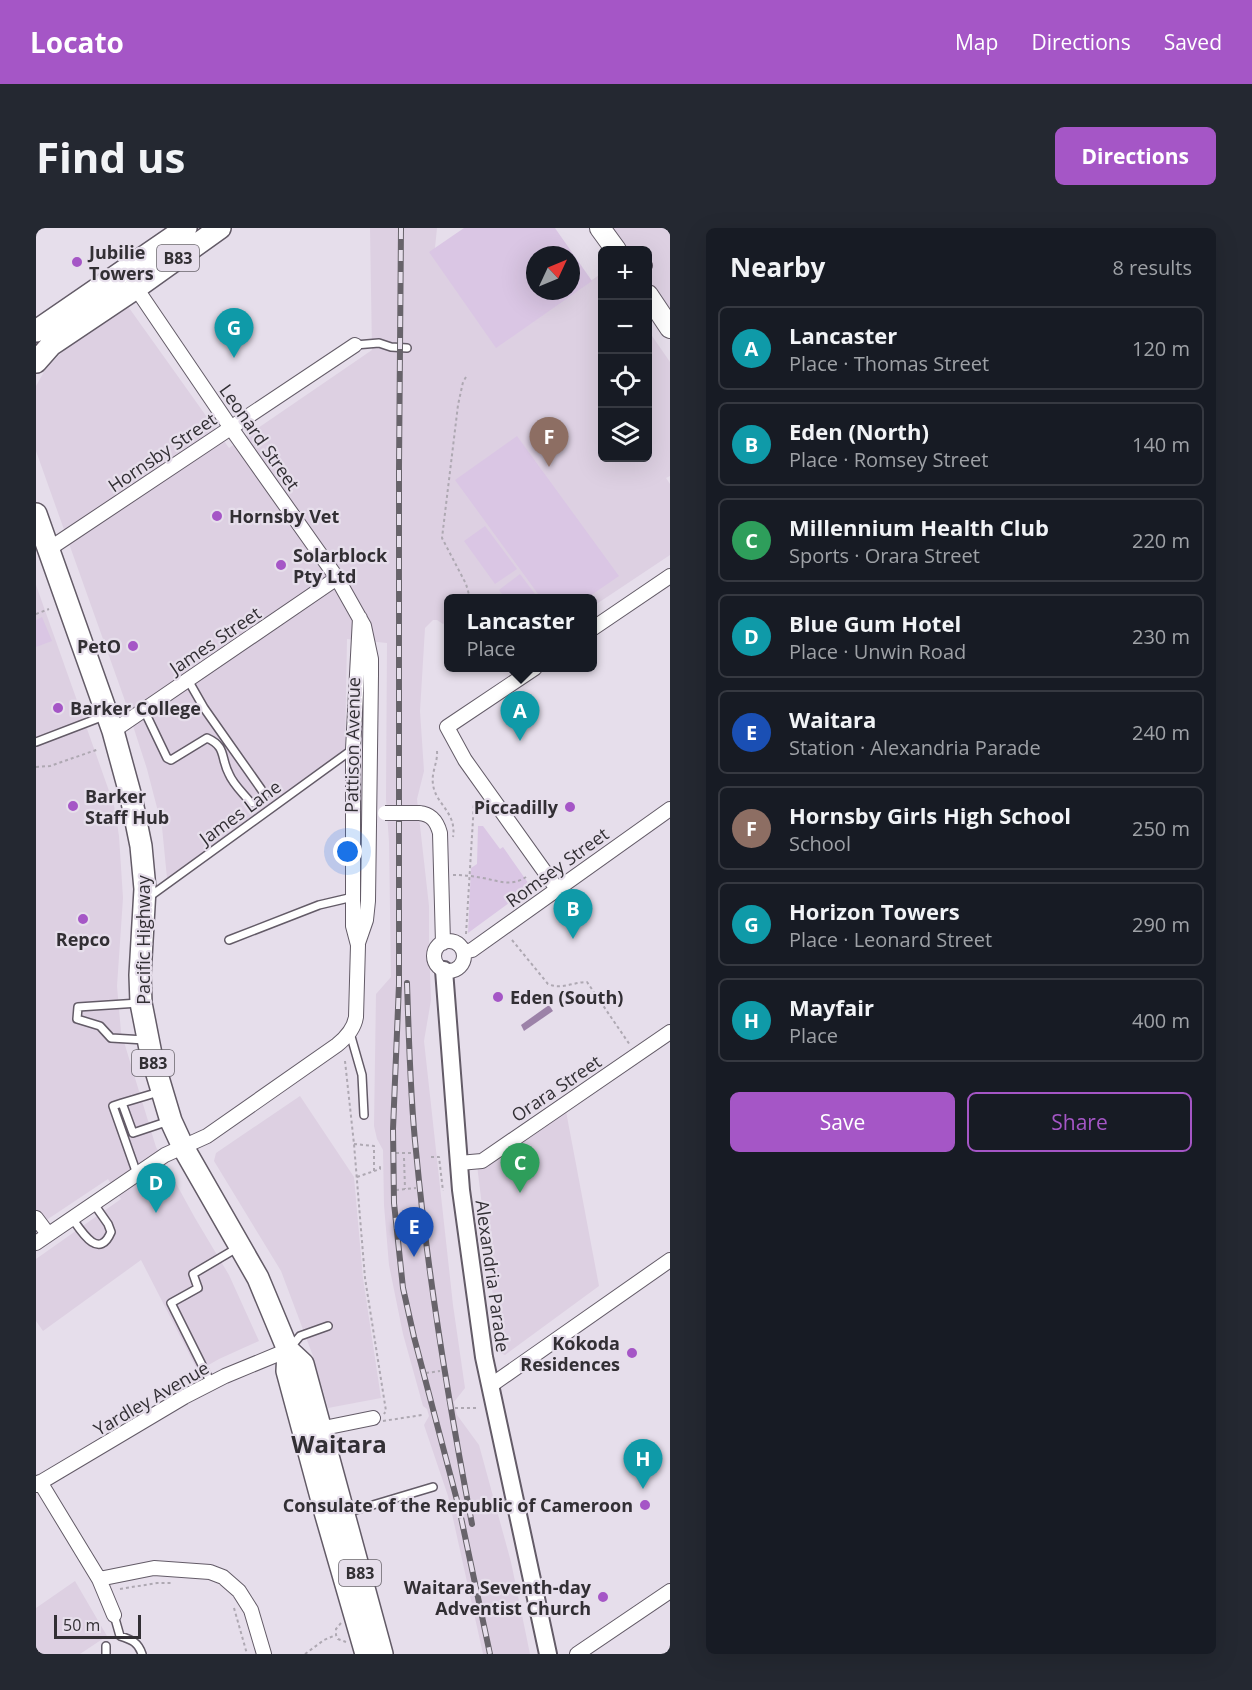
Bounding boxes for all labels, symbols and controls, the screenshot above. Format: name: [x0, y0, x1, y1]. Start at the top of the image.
text: Locato: [30, 23, 124, 61]
text: Map: [955, 28, 998, 56]
text: Directions: [1031, 28, 1131, 56]
text: Saved: [1164, 28, 1222, 56]
button: Directions: [1055, 127, 1216, 185]
text: Find us: [36, 128, 185, 185]
place label: Jubilie Towers: [87, 240, 154, 285]
road number: B83: [157, 245, 199, 271]
north arrow: [526, 246, 580, 300]
map controls: [598, 246, 652, 462]
button: +: [598, 246, 652, 300]
text: Nearby: [730, 249, 825, 285]
text: 8 results: [1112, 254, 1192, 281]
marker: Jubilie Towers: [70, 255, 84, 269]
button: −: [598, 300, 652, 354]
pin: G: [214, 308, 254, 358]
text: Lancaster: [789, 320, 897, 350]
text: A: [745, 335, 758, 362]
text: 120 m: [1132, 335, 1190, 362]
text: Place · Thomas Street: [789, 350, 989, 377]
button: locate: [598, 354, 652, 408]
street label: Leonard Street: [214, 379, 306, 495]
street label: Hornsby Street: [103, 407, 221, 497]
button: layers: [598, 408, 652, 462]
text: Eden (North): [789, 416, 929, 446]
pin: F: [530, 418, 568, 467]
text: B: [745, 431, 758, 458]
text: 140 m: [1132, 431, 1190, 458]
text: Place · Romsey Street: [789, 446, 988, 473]
place label: Hornsby Vet: [229, 504, 340, 528]
marker: Hornsby Vet: [210, 509, 224, 523]
text: Millennium Health Club: [789, 512, 1049, 542]
text: C: [745, 527, 758, 554]
text: 220 m: [1132, 527, 1190, 554]
text: Sports · Orara Street: [789, 542, 980, 569]
place label: Solarblock Pty Ltd: [293, 543, 388, 588]
marker: Solarblock Pty Ltd: [274, 558, 288, 572]
popup: [444, 594, 597, 672]
street label: James Street: [163, 601, 265, 680]
text: Lancaster: [466, 605, 575, 635]
text: Blue Gum Hotel: [789, 608, 961, 638]
text: D: [744, 623, 759, 650]
text: 230 m: [1132, 623, 1190, 650]
place label: PetO: [77, 634, 121, 658]
text: Place: [466, 635, 515, 662]
text: Place · Unwin Road: [789, 638, 966, 665]
marker: PetO: [126, 639, 140, 653]
street label: Pattison Avenue: [339, 677, 365, 813]
pin: A: [500, 692, 540, 741]
place label: Barker College: [70, 696, 201, 720]
marker: Barker College: [51, 701, 65, 715]
text: Waitara: [789, 704, 876, 734]
text: E: [746, 719, 757, 746]
text: 240 m: [1132, 719, 1190, 746]
text: Station · Alexandria Parade: [789, 734, 1041, 761]
street label: James Lane: [193, 774, 286, 851]
place label: Barker Staff Hub: [85, 784, 169, 829]
place label: Piccadilly: [474, 795, 559, 819]
marker: Barker Staff Hub: [66, 799, 80, 813]
marker: Piccadilly: [563, 800, 577, 814]
text: Hornsby Girls High School: [789, 800, 1071, 830]
text: F: [746, 815, 757, 842]
text: 250 m: [1132, 815, 1190, 842]
street label: Romsey Street: [501, 822, 613, 912]
text: School: [789, 830, 851, 857]
your location: [333, 837, 362, 866]
street label: Pacific Highway: [131, 874, 155, 1005]
pin: B: [554, 890, 592, 939]
text: Horizon Towers: [789, 896, 960, 926]
text: G: [744, 911, 759, 938]
text: 290 m: [1132, 911, 1190, 938]
marker: Repco: [76, 912, 90, 926]
text: Place · Leonard Street: [789, 926, 992, 953]
place label: Repco: [56, 927, 110, 951]
place label: Eden (South): [510, 985, 623, 1009]
marker: Eden (South): [491, 990, 505, 1004]
text: Mayfair: [789, 992, 874, 1022]
text: H: [744, 1007, 759, 1034]
text: 400 m: [1132, 1007, 1190, 1034]
text: Place: [789, 1022, 838, 1049]
street label: Orara Street: [506, 1049, 606, 1127]
road number: B83: [132, 1050, 174, 1076]
button: Save: [730, 1092, 955, 1152]
button: Share: [967, 1092, 1192, 1152]
pin: C: [500, 1144, 540, 1193]
pin: D: [136, 1164, 176, 1213]
street label: Alexandria Parade: [470, 1198, 516, 1354]
pin: E: [394, 1208, 434, 1257]
place label: Kokoda Residences: [520, 1331, 620, 1376]
marker: Kokoda Residences: [625, 1346, 639, 1360]
street label: Yardley Avenue: [89, 1355, 213, 1441]
district label: Waitara: [291, 1427, 387, 1460]
pin: H: [624, 1440, 662, 1489]
place label: Consulate of the Republic of Cameroon: [283, 1493, 633, 1517]
marker: Consulate of the Republic of Cameroon: [638, 1498, 652, 1512]
road number: B83: [339, 1560, 381, 1586]
place label: Waitara Seventh-day Adventist Church: [404, 1575, 592, 1620]
marker: Waitara Seventh-day Adventist Church: [596, 1590, 610, 1604]
scale bar: [54, 1612, 141, 1640]
text: 50 m: [63, 1614, 100, 1636]

